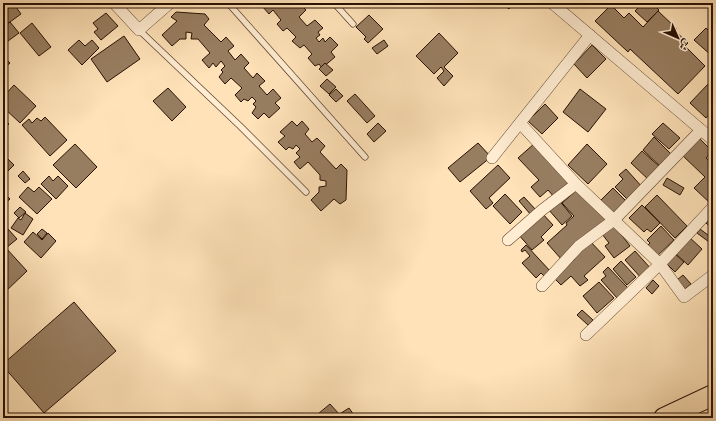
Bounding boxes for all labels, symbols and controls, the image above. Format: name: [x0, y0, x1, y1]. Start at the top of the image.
north arrow: [658, 18, 698, 58]
text: ش: [675, 36, 693, 53]

